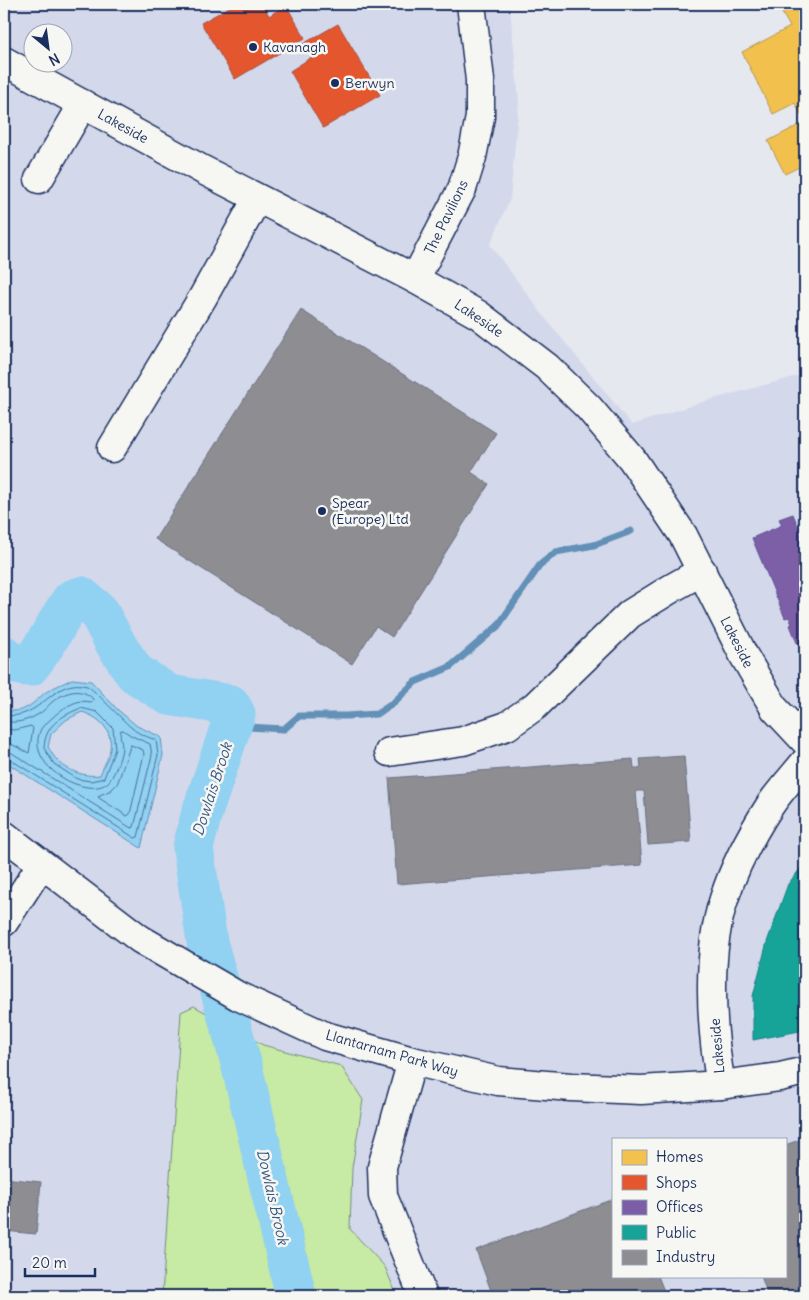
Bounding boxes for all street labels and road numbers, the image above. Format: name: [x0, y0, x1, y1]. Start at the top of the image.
street label: Lakeside: [94, 105, 152, 147]
street label: The Pavilions: [420, 177, 472, 257]
street label: Lakeside: [451, 295, 507, 341]
street label: Lakeside: [716, 613, 758, 671]
street label: Lakeside: [706, 1018, 728, 1074]
street label: Llantarnam Park Way: [324, 1025, 460, 1081]

